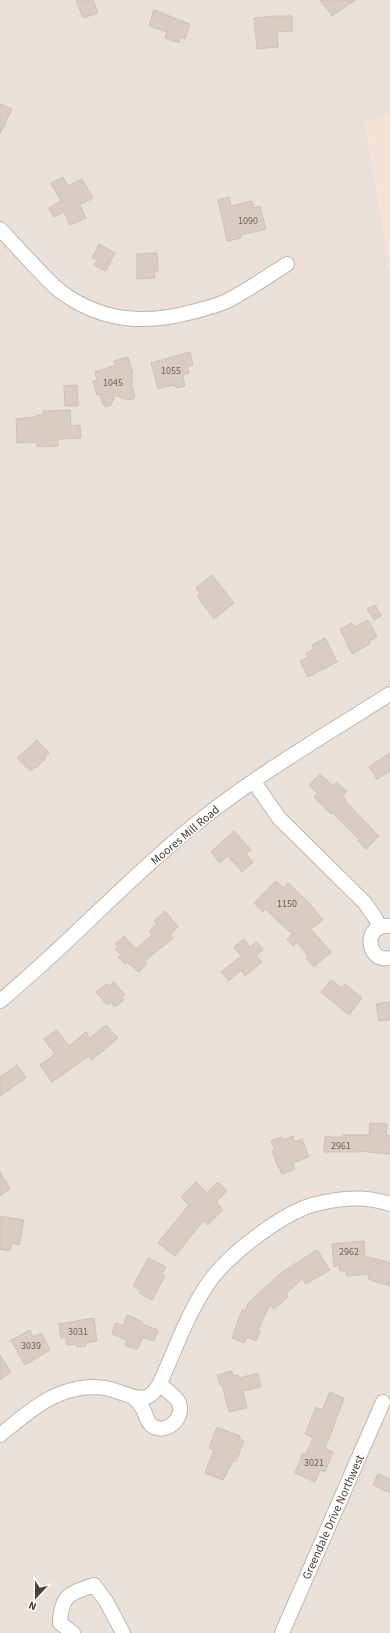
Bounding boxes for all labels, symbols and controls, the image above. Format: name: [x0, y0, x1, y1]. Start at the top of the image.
house number: 1090: [238, 214, 258, 228]
house number: 1055: [161, 364, 181, 378]
house number: 1045: [103, 376, 123, 390]
street label: Moores Mill Road: [147, 802, 223, 869]
house number: 1150: [277, 897, 297, 911]
house number: 2961: [331, 1139, 351, 1153]
house number: 2962: [339, 1245, 359, 1259]
house number: 3031: [68, 1325, 88, 1339]
house number: 3039: [21, 1339, 41, 1353]
street label: Greendale Drive Northwest: [298, 1452, 369, 1582]
house number: 3021: [304, 1456, 324, 1470]
north arrow: [16, 1577, 56, 1617]
text: N: [26, 1597, 39, 1614]

